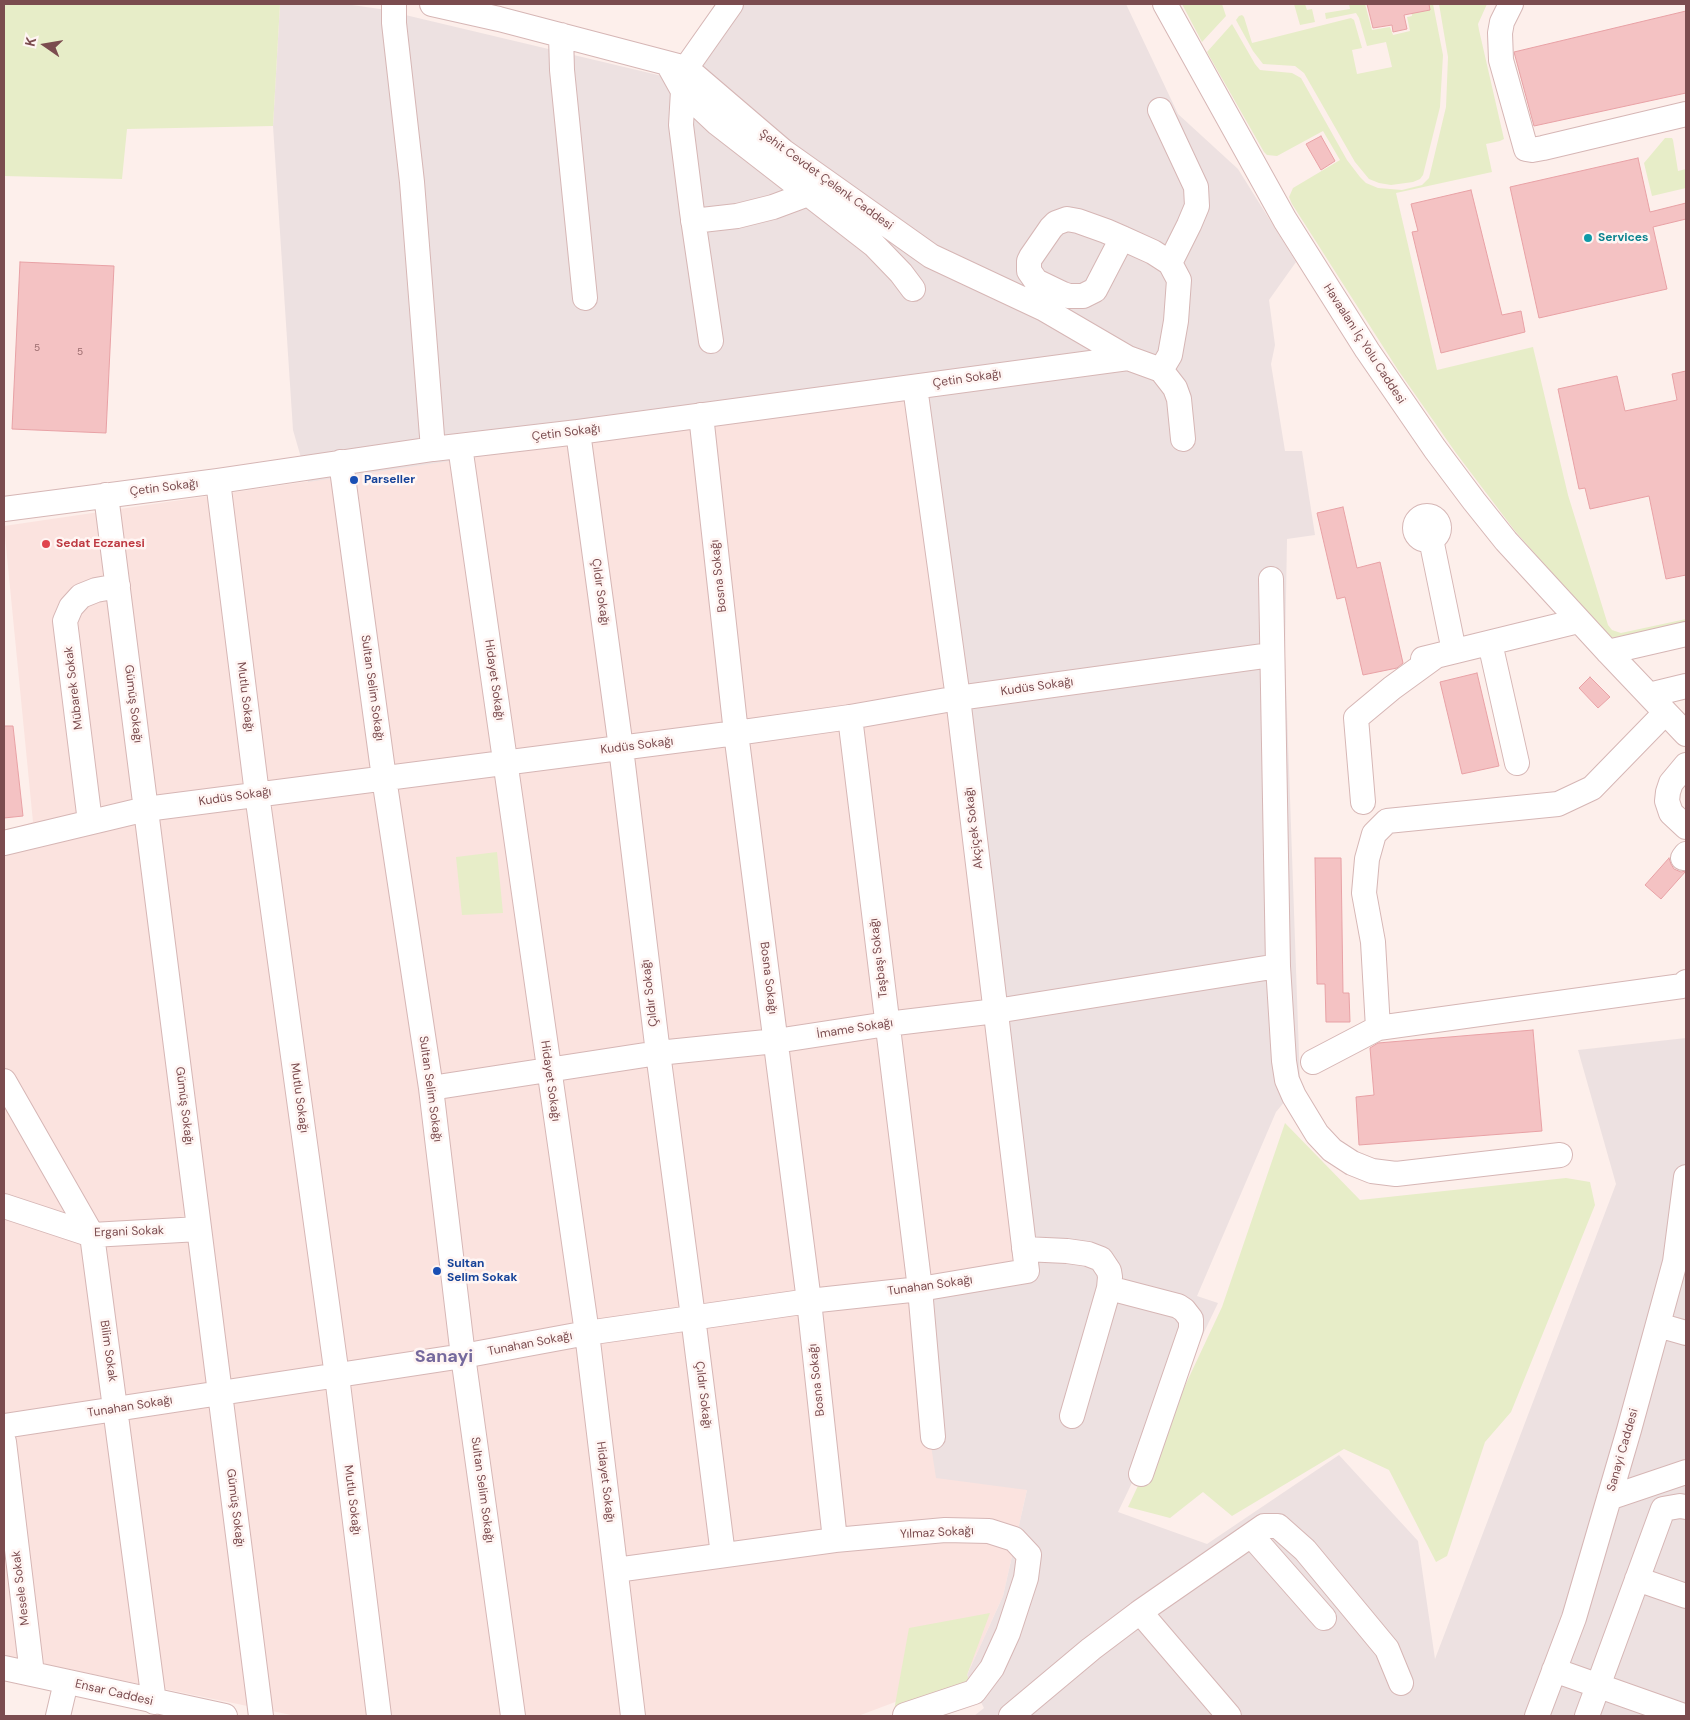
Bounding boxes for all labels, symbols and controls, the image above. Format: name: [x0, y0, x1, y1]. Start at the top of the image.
north arrow: [20, 20, 70, 70]
text: K: [21, 35, 40, 48]
street label: Şehit Cevdet Çelenk Caddesi: [756, 127, 896, 233]
place label: Services: [1598, 231, 1648, 245]
marker: Services: [1582, 232, 1594, 244]
street label: Havaalanı İç Yolu Caddesi: [1320, 281, 1408, 407]
house number: 5: [34, 342, 40, 354]
house number: 5: [77, 346, 83, 358]
street label: Çetin Sokağı: [932, 367, 1002, 391]
street label: Çetin Sokağı: [531, 422, 601, 444]
place label: Parseller: [364, 473, 415, 487]
marker: Parseller: [348, 474, 360, 486]
street label: Çetin Sokağı: [129, 477, 199, 499]
place label: Sedat Eczanesi: [56, 537, 145, 551]
marker: Sedat Eczanesi: [40, 538, 52, 550]
street label: Bosna Sokağı: [708, 539, 730, 613]
street label: Çıldır Sokağı: [588, 557, 612, 627]
street label: Sultan Selim Sokağı: [357, 634, 387, 742]
street label: Hidayet Sokağı: [481, 639, 507, 721]
street label: Mübarek Sokak: [62, 645, 86, 731]
street label: Mutlu Sokağı: [234, 661, 256, 733]
street label: Gümüş Sokağı: [121, 664, 145, 744]
street label: Kudüs Sokağı: [1000, 675, 1074, 699]
street label: Kudüs Sokağı: [600, 734, 674, 758]
street label: Kudüs Sokağı: [198, 785, 272, 809]
street label: Akçiçek Sokağı: [962, 786, 986, 870]
street label: Taşbaşı Sokağı: [867, 917, 891, 999]
street label: Bosna Sokağı: [756, 941, 780, 1015]
street label: Çıldır Sokağı: [639, 958, 661, 1028]
street label: İmame Sokağı: [816, 1016, 894, 1042]
street label: Sultan Selim Sokağı: [415, 1035, 445, 1143]
street label: Hidayet Sokağı: [537, 1040, 563, 1122]
street label: Mutlu Sokağı: [287, 1062, 311, 1134]
street label: Gümüş Sokağı: [172, 1066, 196, 1146]
street label: Ergani Sokak: [94, 1224, 164, 1240]
place label: Sultan Selim Sokak: [447, 1257, 517, 1285]
marker: Sultan Selim Sokak: [431, 1265, 443, 1277]
street label: Tunahan Sokağı: [886, 1273, 974, 1299]
street label: Bilim Sokak: [97, 1319, 119, 1383]
street label: Tunahan Sokağı: [486, 1329, 574, 1359]
street label: Bosna Sokağı: [806, 1343, 828, 1417]
district label: Sanayi: [415, 1346, 473, 1368]
street label: Çıldır Sokağı: [692, 1360, 714, 1430]
street label: Tunahan Sokağı: [86, 1393, 174, 1421]
street label: Sanayi Caddesi: [1604, 1407, 1642, 1493]
street label: Sultan Selim Sokağı: [467, 1436, 497, 1544]
street label: Hidayet Sokağı: [593, 1441, 617, 1523]
street label: Mutlu Sokağı: [341, 1464, 363, 1536]
street label: Gümüş Sokağı: [223, 1468, 247, 1548]
street label: Yılmaz Sokağı: [900, 1524, 974, 1542]
street label: Mesele Sokak: [9, 1550, 33, 1626]
street label: Ensar Caddesi: [74, 1677, 154, 1709]

